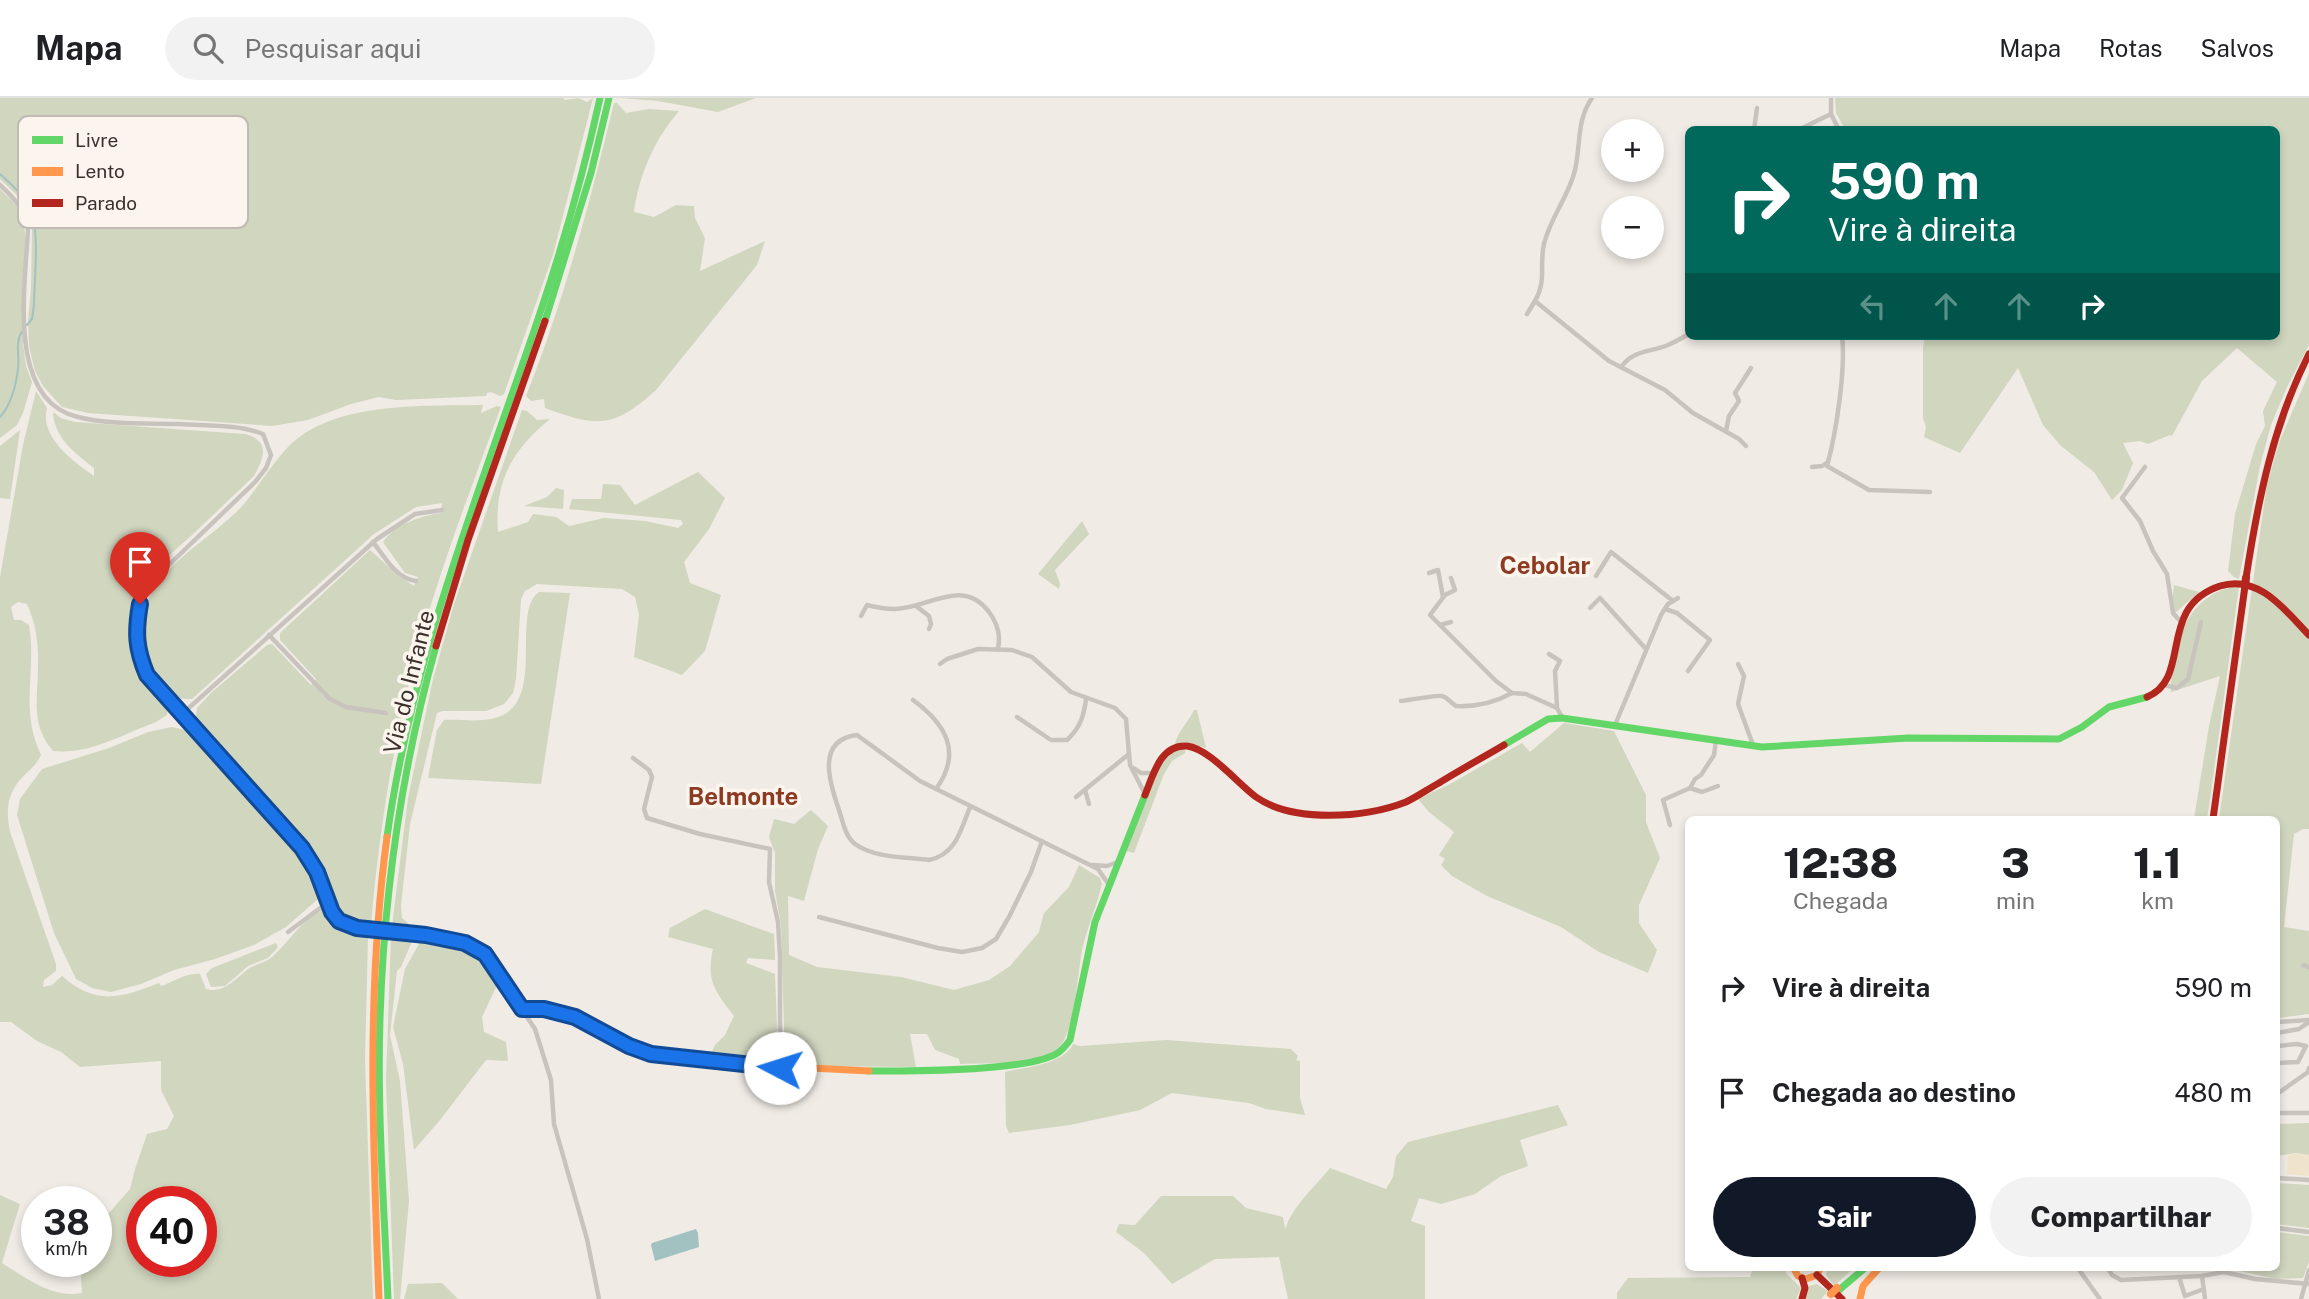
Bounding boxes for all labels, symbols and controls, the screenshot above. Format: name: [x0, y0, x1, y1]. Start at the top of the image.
search box: [165, 17, 655, 80]
text: Mapa: [35, 29, 123, 67]
icon: search: [189, 29, 227, 67]
text: Pesquisar aqui: [245, 33, 421, 64]
text: Mapa: [1999, 34, 2061, 62]
text: Rotas: [2099, 34, 2162, 62]
text: Salvos: [2200, 34, 2274, 62]
legend: [18, 116, 248, 228]
map controls: [1601, 119, 1664, 259]
button: +: [1601, 119, 1664, 182]
text: Livre: [75, 129, 118, 151]
text: 590 m: [1828, 152, 1980, 210]
icon: right: [1713, 154, 1804, 245]
text: Lento: [75, 160, 125, 182]
text: Parado: [75, 192, 137, 214]
button: −: [1601, 196, 1664, 259]
text: Vire à direita: [1828, 211, 2016, 248]
icon: left: [1854, 287, 1892, 325]
icon: ahead: [1927, 287, 1965, 325]
icon: ahead: [2000, 287, 2038, 325]
icon: right: [2073, 287, 2111, 325]
pin: [110, 532, 170, 604]
icon: arrive: [121, 543, 159, 581]
district label: Cebolar: [1500, 551, 1591, 579]
street label: Via do Infante: [378, 607, 439, 757]
district label: Belmonte: [688, 782, 798, 810]
text: 12:38: [1783, 838, 1898, 887]
text: 3: [2001, 838, 2030, 887]
text: 1.1: [2133, 838, 2182, 887]
text: Chegada: [1793, 887, 1888, 914]
text: min: [1996, 887, 2035, 914]
text: km: [2141, 887, 2174, 914]
icon: right: [1713, 969, 1751, 1007]
text: Vire à direita: [1772, 972, 1930, 1003]
text: 590 m: [2175, 972, 2252, 1003]
position arrow: [743, 1031, 817, 1105]
icon: arrive: [1713, 1074, 1751, 1112]
text: Chegada ao destino: [1772, 1077, 2016, 1108]
text: 480 m: [2174, 1077, 2252, 1108]
button: Sair: [1713, 1177, 1976, 1257]
button: Compartilhar: [1990, 1177, 2252, 1257]
speed limit sign: 40: [126, 1186, 217, 1277]
text: 38: [43, 1202, 90, 1243]
text: km/h: [45, 1238, 88, 1259]

